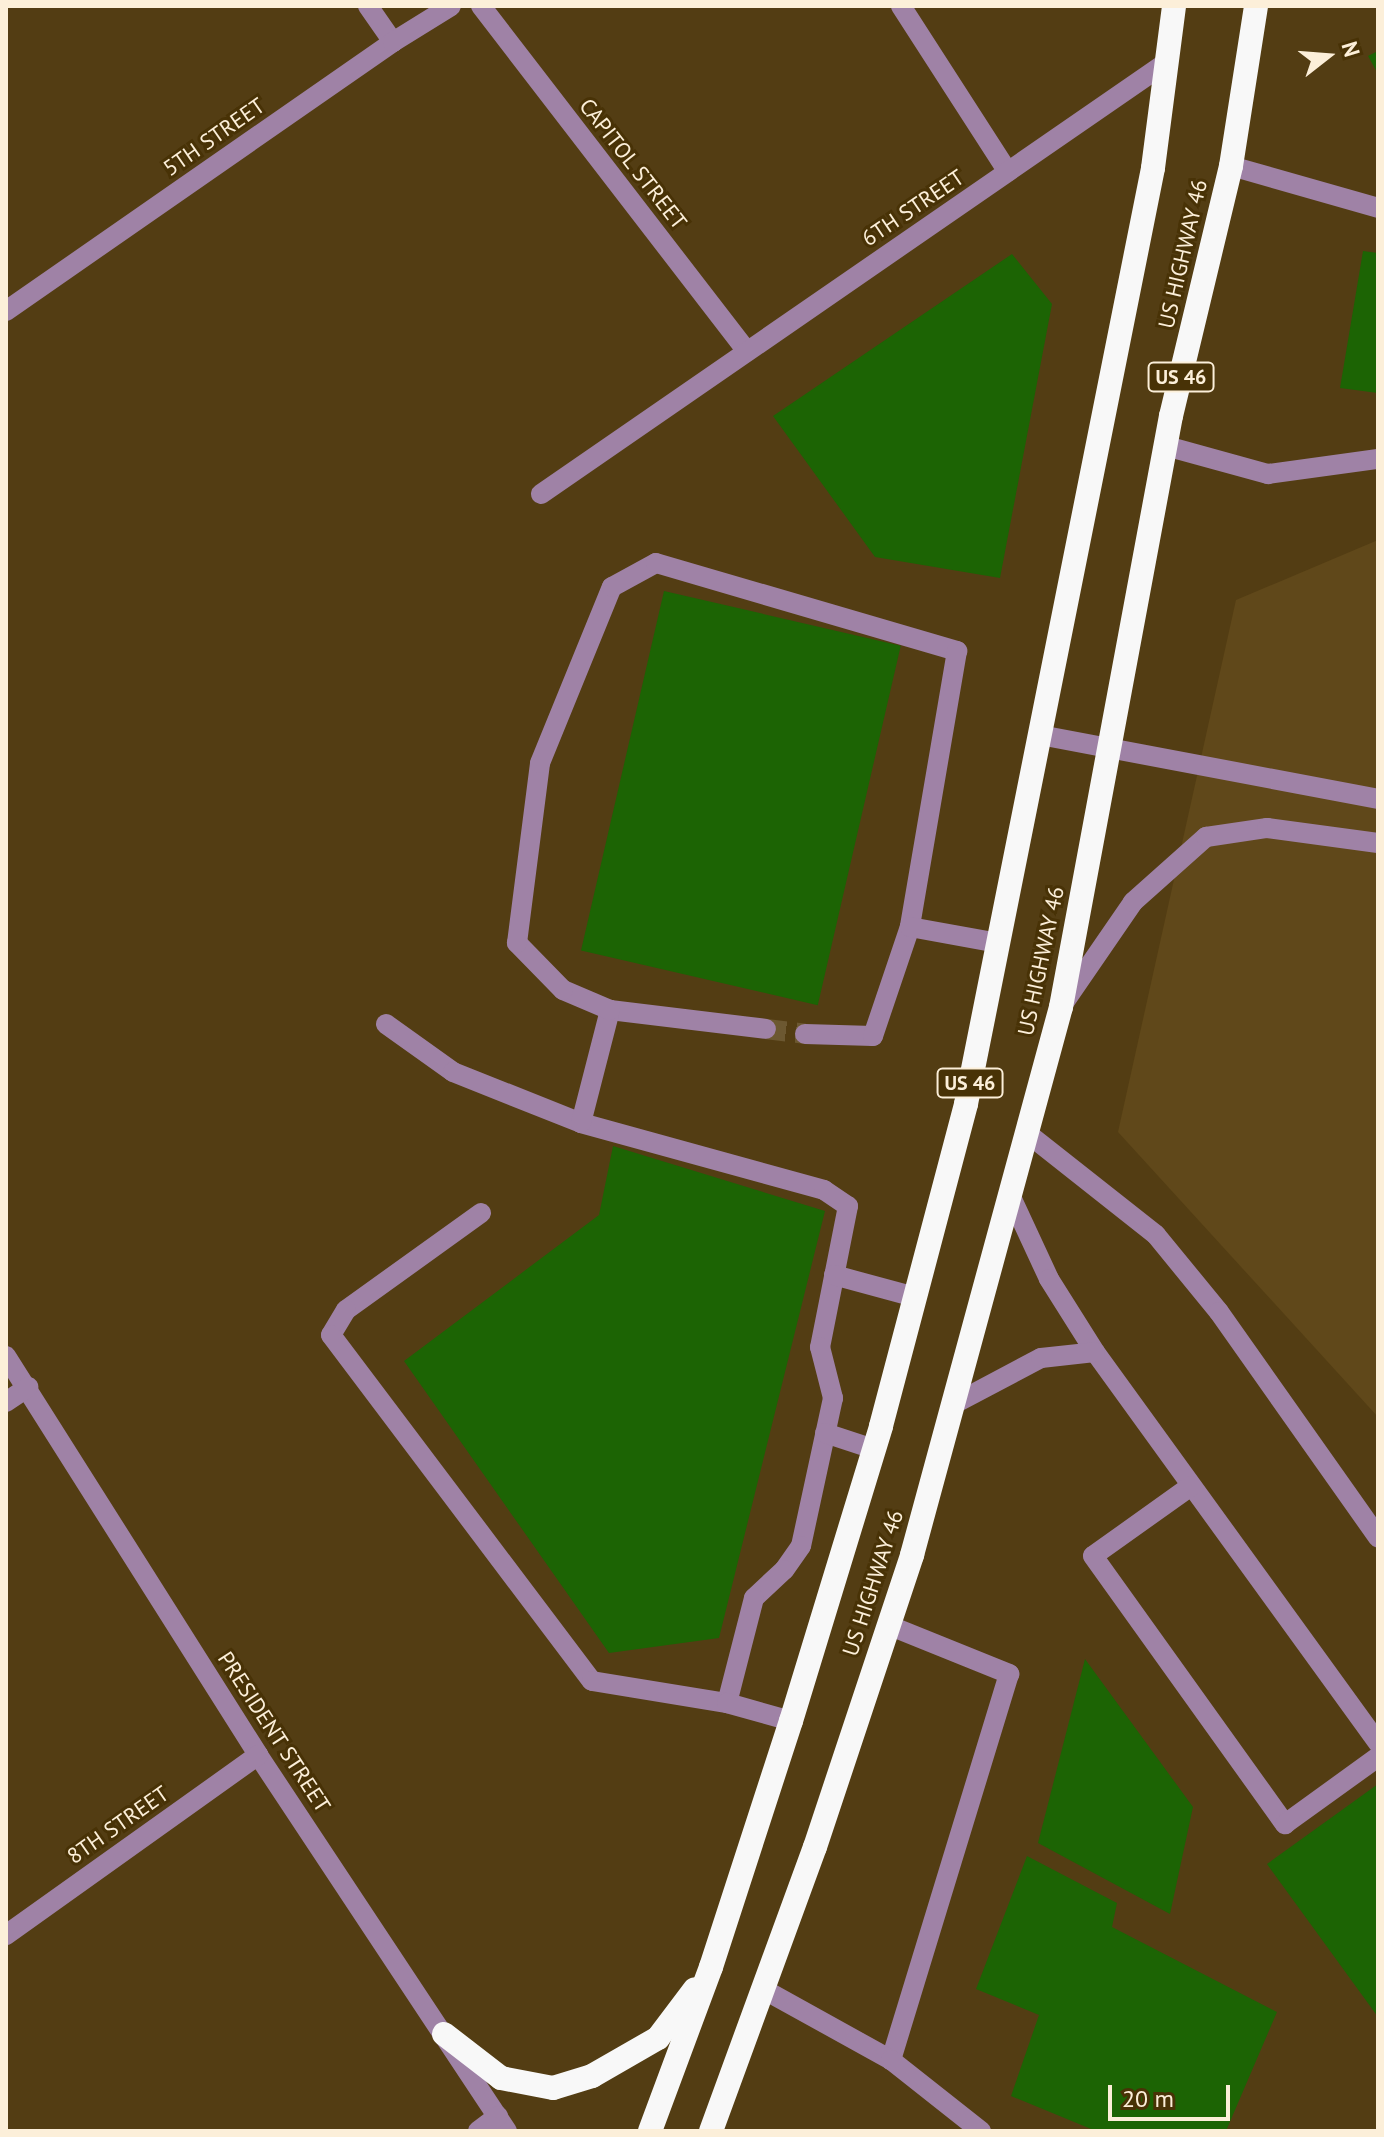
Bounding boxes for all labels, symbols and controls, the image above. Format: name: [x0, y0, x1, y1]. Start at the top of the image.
north arrow: [1288, 16, 1368, 96]
text: N: [1335, 38, 1366, 60]
street label: 5TH STREET: [158, 92, 270, 182]
street label: CAPITOL STREET: [573, 93, 693, 235]
street label: 6TH STREET: [857, 164, 969, 252]
street label: US HIGHWAY 46: [1153, 177, 1213, 331]
road number: US 46: [1147, 361, 1215, 393]
street label: US HIGHWAY 46: [1012, 884, 1070, 1038]
road number: US 46: [936, 1067, 1004, 1099]
street label: US HIGHWAY 46: [837, 1506, 909, 1660]
street label: PRESIDENT STREET: [212, 1646, 336, 1818]
street label: 8TH STREET: [62, 1780, 174, 1870]
scale bar: [1112, 2069, 1234, 2119]
text: 20 m: [1122, 2083, 1174, 2114]

